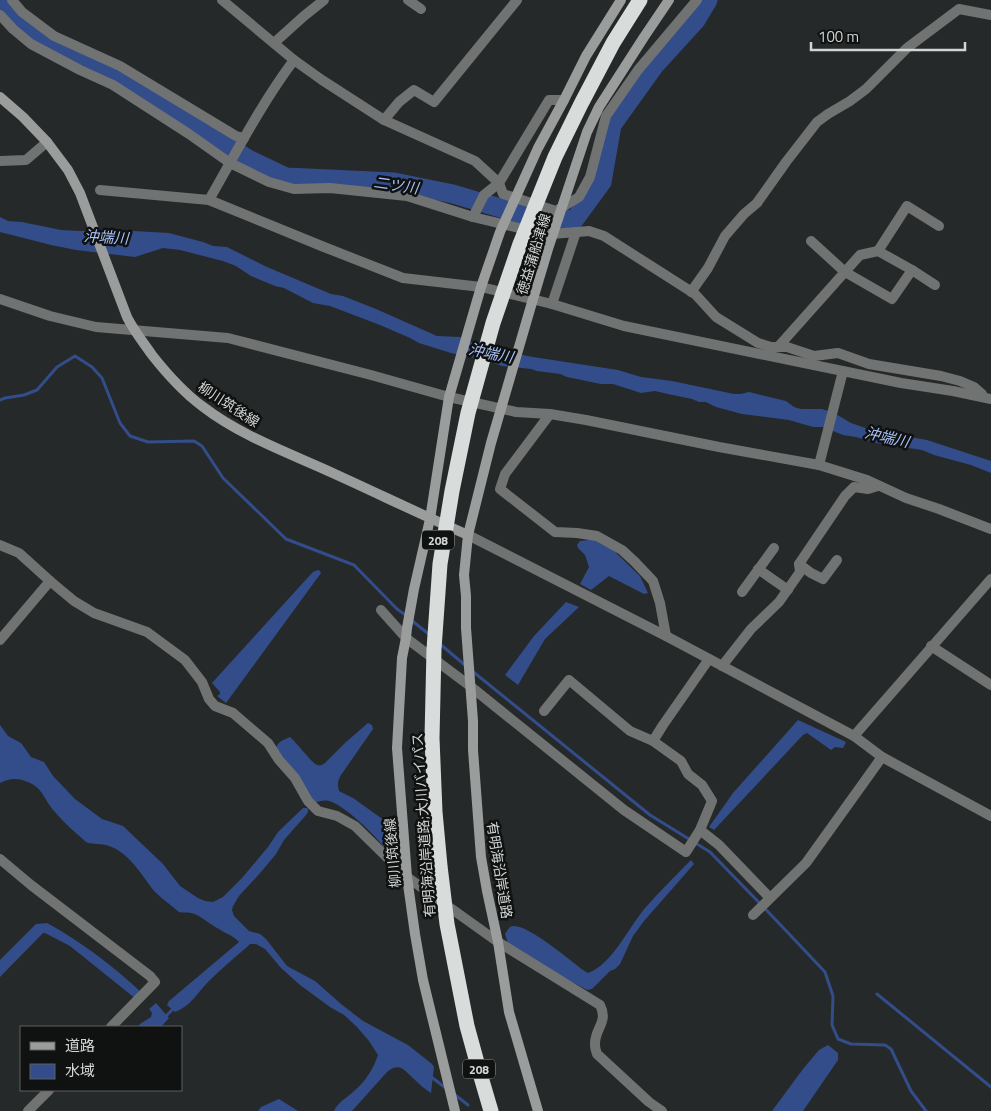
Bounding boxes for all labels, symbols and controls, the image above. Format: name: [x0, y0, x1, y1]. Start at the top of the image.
scale bar: [811, 20, 965, 52]
text: 100 m: [818, 25, 859, 48]
water label: 二ツ川: [372, 170, 422, 200]
street label: 徳益蒲船津線: [511, 211, 555, 297]
water label: 沖端川: [83, 224, 131, 250]
water label: 沖端川: [467, 337, 517, 369]
street label: 柳川筑後線: [194, 376, 264, 432]
water label: 沖端川: [862, 421, 913, 454]
road number: 208: [422, 530, 454, 550]
street label: 有明海沿岸道路;大川バイパス: [406, 732, 440, 918]
street label: 柳川筑後線: [378, 817, 406, 889]
street label: 有明海沿岸道路: [482, 820, 518, 920]
legend: [20, 1026, 182, 1091]
text: 道路: [65, 1034, 95, 1057]
text: 水域: [65, 1059, 95, 1082]
road number: 208: [463, 1060, 495, 1078]

